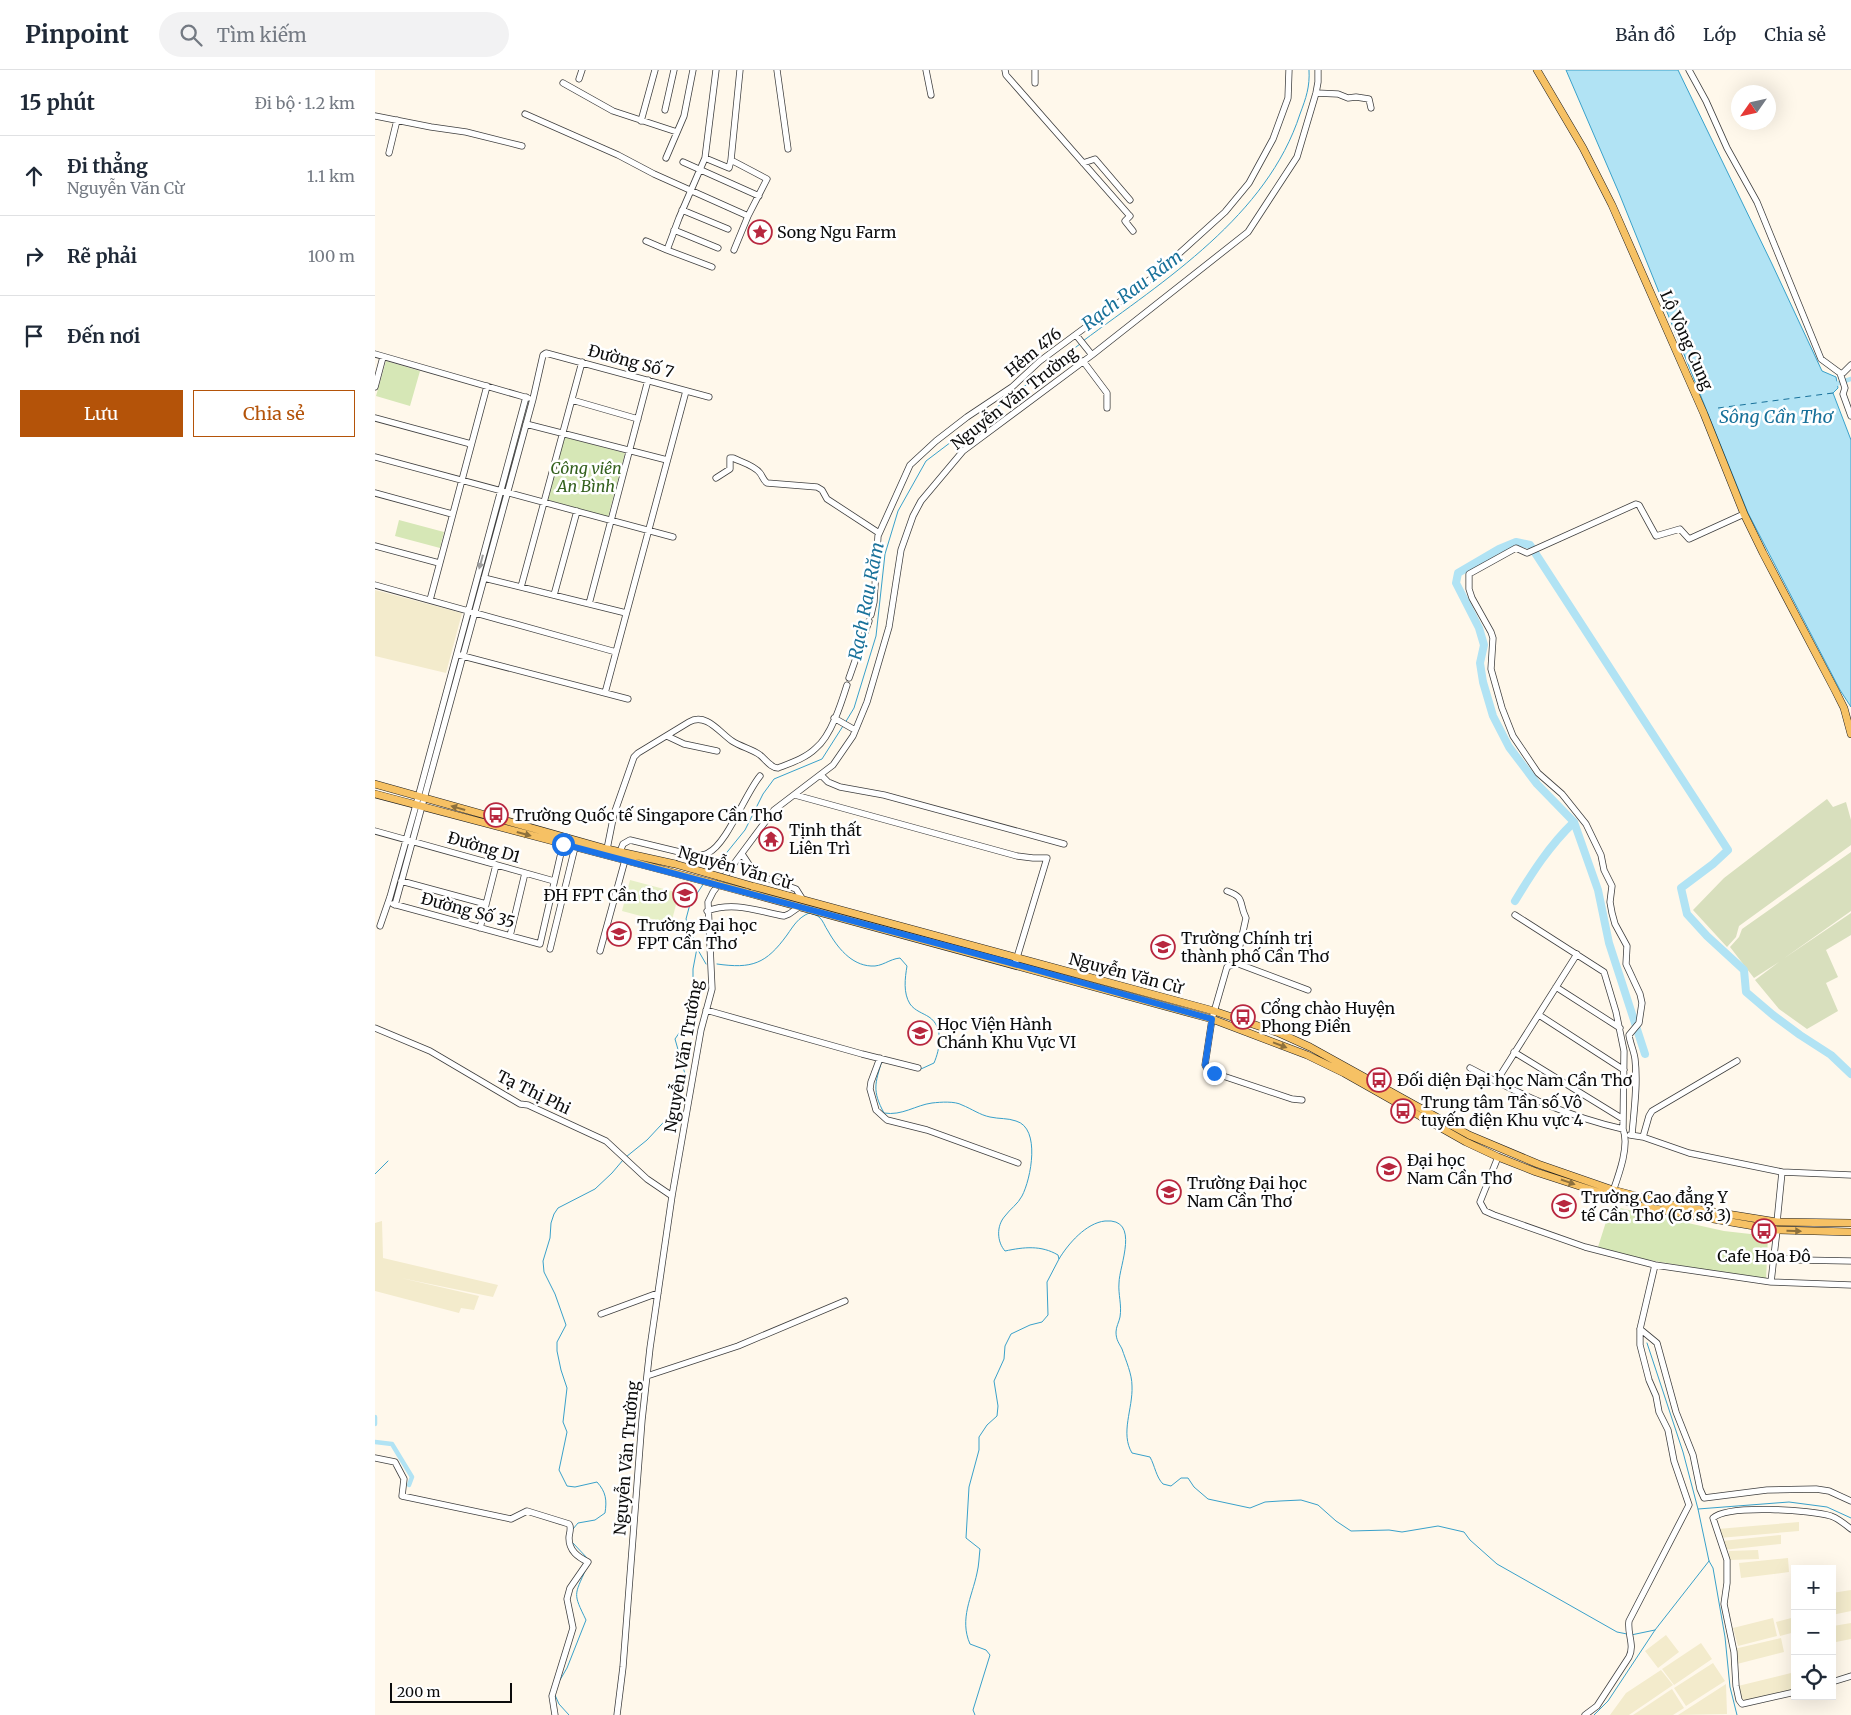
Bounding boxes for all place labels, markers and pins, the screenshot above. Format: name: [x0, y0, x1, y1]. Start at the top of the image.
place icon: Song Ngu Farm: [747, 219, 773, 245]
place label: Song Ngu Farm: [777, 222, 896, 242]
bus stop icon: Trường Quốc tế Singapore Cần Thơ: [483, 802, 509, 828]
place label: Trường Quốc tế Singapore Cần Thơ: [513, 805, 783, 825]
place label: Tịnh thất Liên Trì: [789, 820, 862, 858]
temple icon: Tịnh thất Liên Trì: [758, 826, 784, 852]
school or university icon: ĐH FPT Cần thơ: [672, 882, 698, 908]
place label: ĐH FPT Cần thơ: [544, 885, 668, 905]
place label: Trường Đại học FPT Cần Thơ: [637, 915, 757, 953]
school or university icon: Trường Đại học FPT Cần Thơ: [606, 921, 632, 947]
place label: Trường Chính trị thành phố Cần Thơ: [1181, 928, 1330, 966]
school or university icon: Trường Chính trị thành phố Cần Thơ: [1150, 934, 1176, 960]
place label: Cổng chào Huyện Phong Điền: [1261, 998, 1395, 1036]
bus stop icon: Cổng chào Huyện Phong Điền: [1230, 1004, 1256, 1030]
place label: Học Viện Hành Chánh Khu Vực VI: [937, 1014, 1076, 1052]
school or university icon: Học Viện Hành Chánh Khu Vực VI: [907, 1020, 933, 1046]
bus stop icon: Đối diện Đại học Nam Cần Thơ: [1366, 1067, 1392, 1093]
place label: Đối diện Đại học Nam Cần Thơ: [1397, 1070, 1633, 1090]
place label: Trung tâm Tần số Vô tuyến điện Khu vực 4: [1421, 1092, 1584, 1130]
bus stop icon: Trung tâm Tần số Vô tuyến điện Khu vực 4: [1390, 1098, 1416, 1124]
place label: Đại học Nam Cần Thơ: [1407, 1150, 1513, 1188]
school or university icon: Đại học Nam Cần Thơ: [1376, 1156, 1402, 1182]
place label: Trường Đại học Nam Cần Thơ: [1187, 1173, 1307, 1211]
school or university icon: Trường Đại học Nam Cần Thơ: [1156, 1179, 1182, 1205]
place label: Trường Cao đẳng Y tế Cần Thơ (Cơ sở 3): [1581, 1186, 1731, 1225]
school or university icon: Trường Cao đẳng Y tế Cần Thơ (Cơ sở 3): [1551, 1193, 1577, 1219]
bus stop icon: Cafe Hoa Đô: [1751, 1218, 1777, 1244]
place label: Cafe Hoa Đô: [1717, 1246, 1811, 1266]

